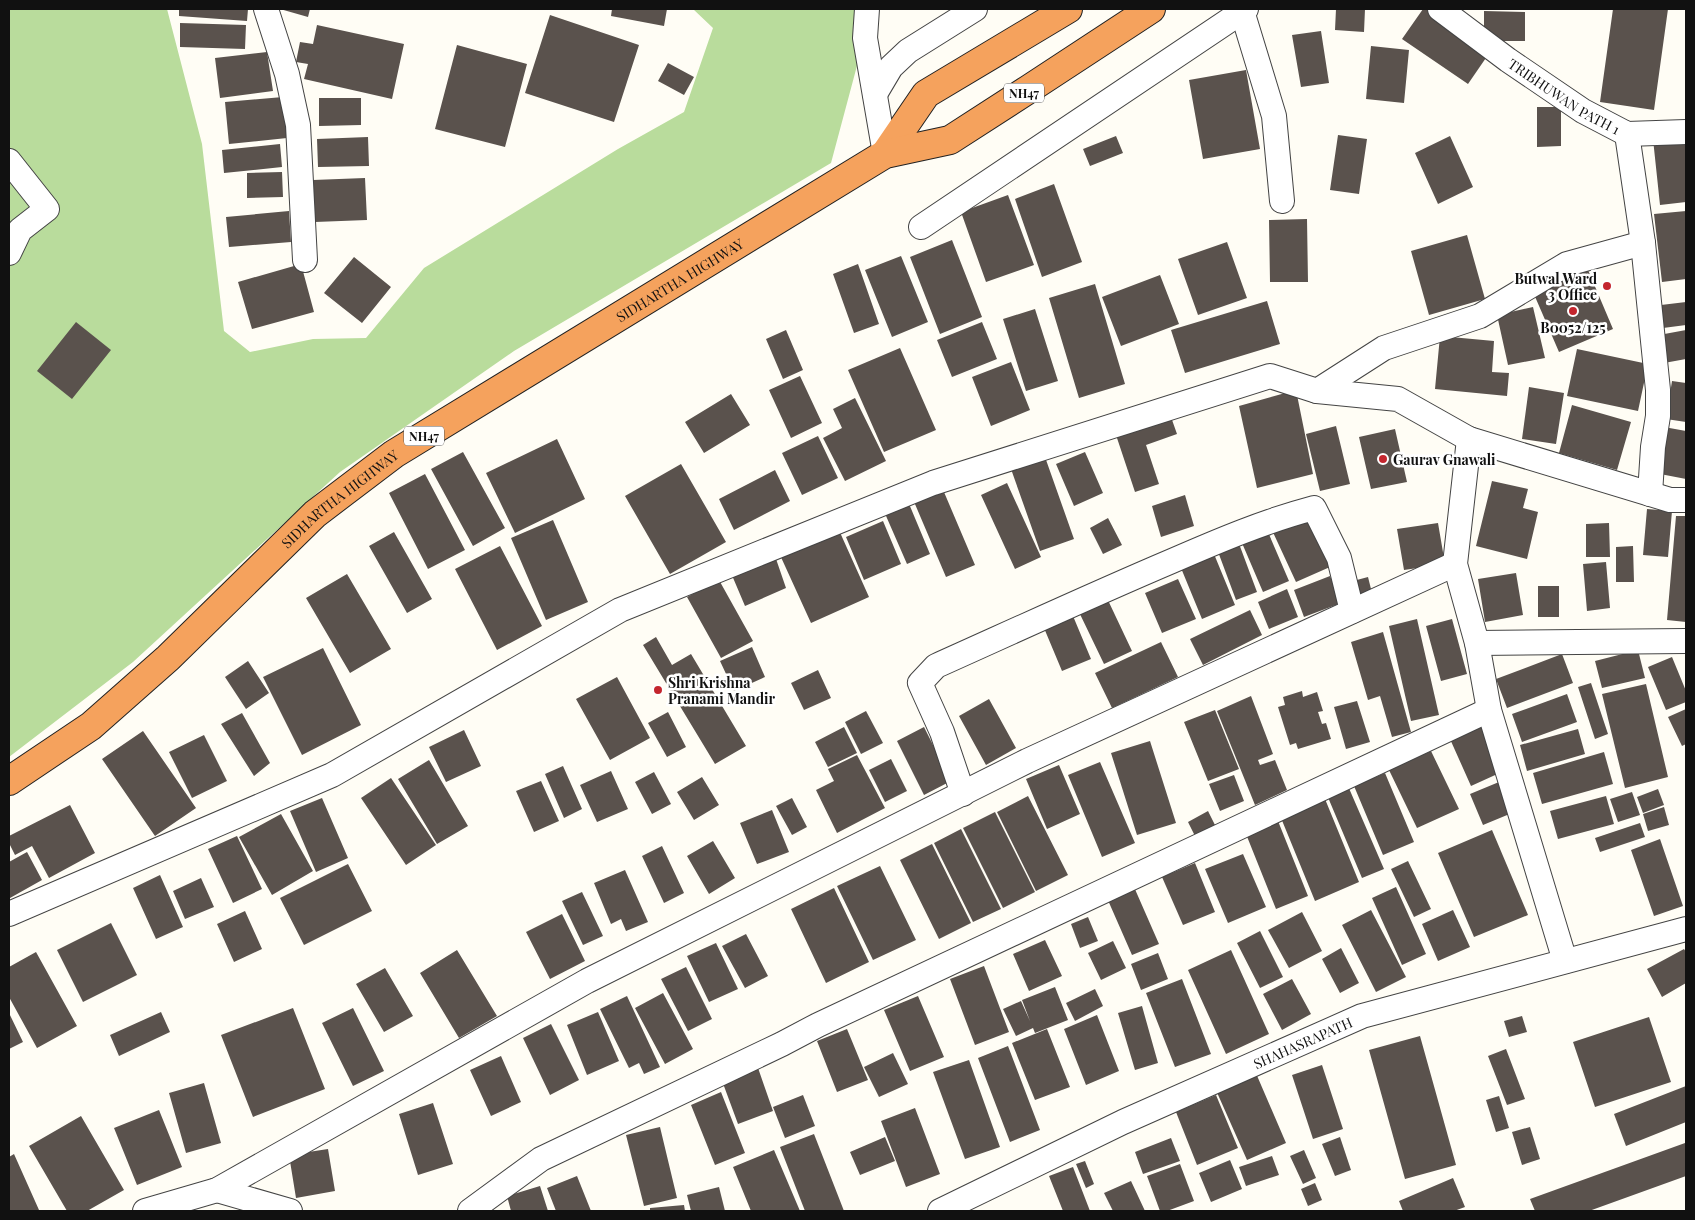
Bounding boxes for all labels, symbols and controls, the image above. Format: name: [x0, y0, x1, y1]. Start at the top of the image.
street label: TRIBHUWAN PATH 1: [1505, 54, 1624, 138]
road number: NH47: [1004, 84, 1044, 102]
street label: SIDHARTHA HIGHWAY: [612, 233, 747, 326]
place label: Butwal Ward 3 Office: [1514, 269, 1598, 304]
marker: Butwal Ward 3 Office: [1601, 280, 1613, 292]
marker: B0052/125: [1567, 305, 1579, 317]
place label: B0052/125: [1540, 318, 1606, 337]
road number: NH47: [404, 426, 444, 446]
street label: SIDHARTHA HIGHWAY: [277, 444, 402, 552]
place label: Gaurav Gnawali: [1393, 450, 1496, 469]
marker: Gaurav Gnawali: [1377, 453, 1389, 465]
place label: Shri Krishna Pranami Mandir: [668, 673, 775, 708]
marker: Shri Krishna Pranami Mandir: [652, 684, 664, 696]
street label: SHAHASRAPATH: [1250, 1012, 1355, 1073]

